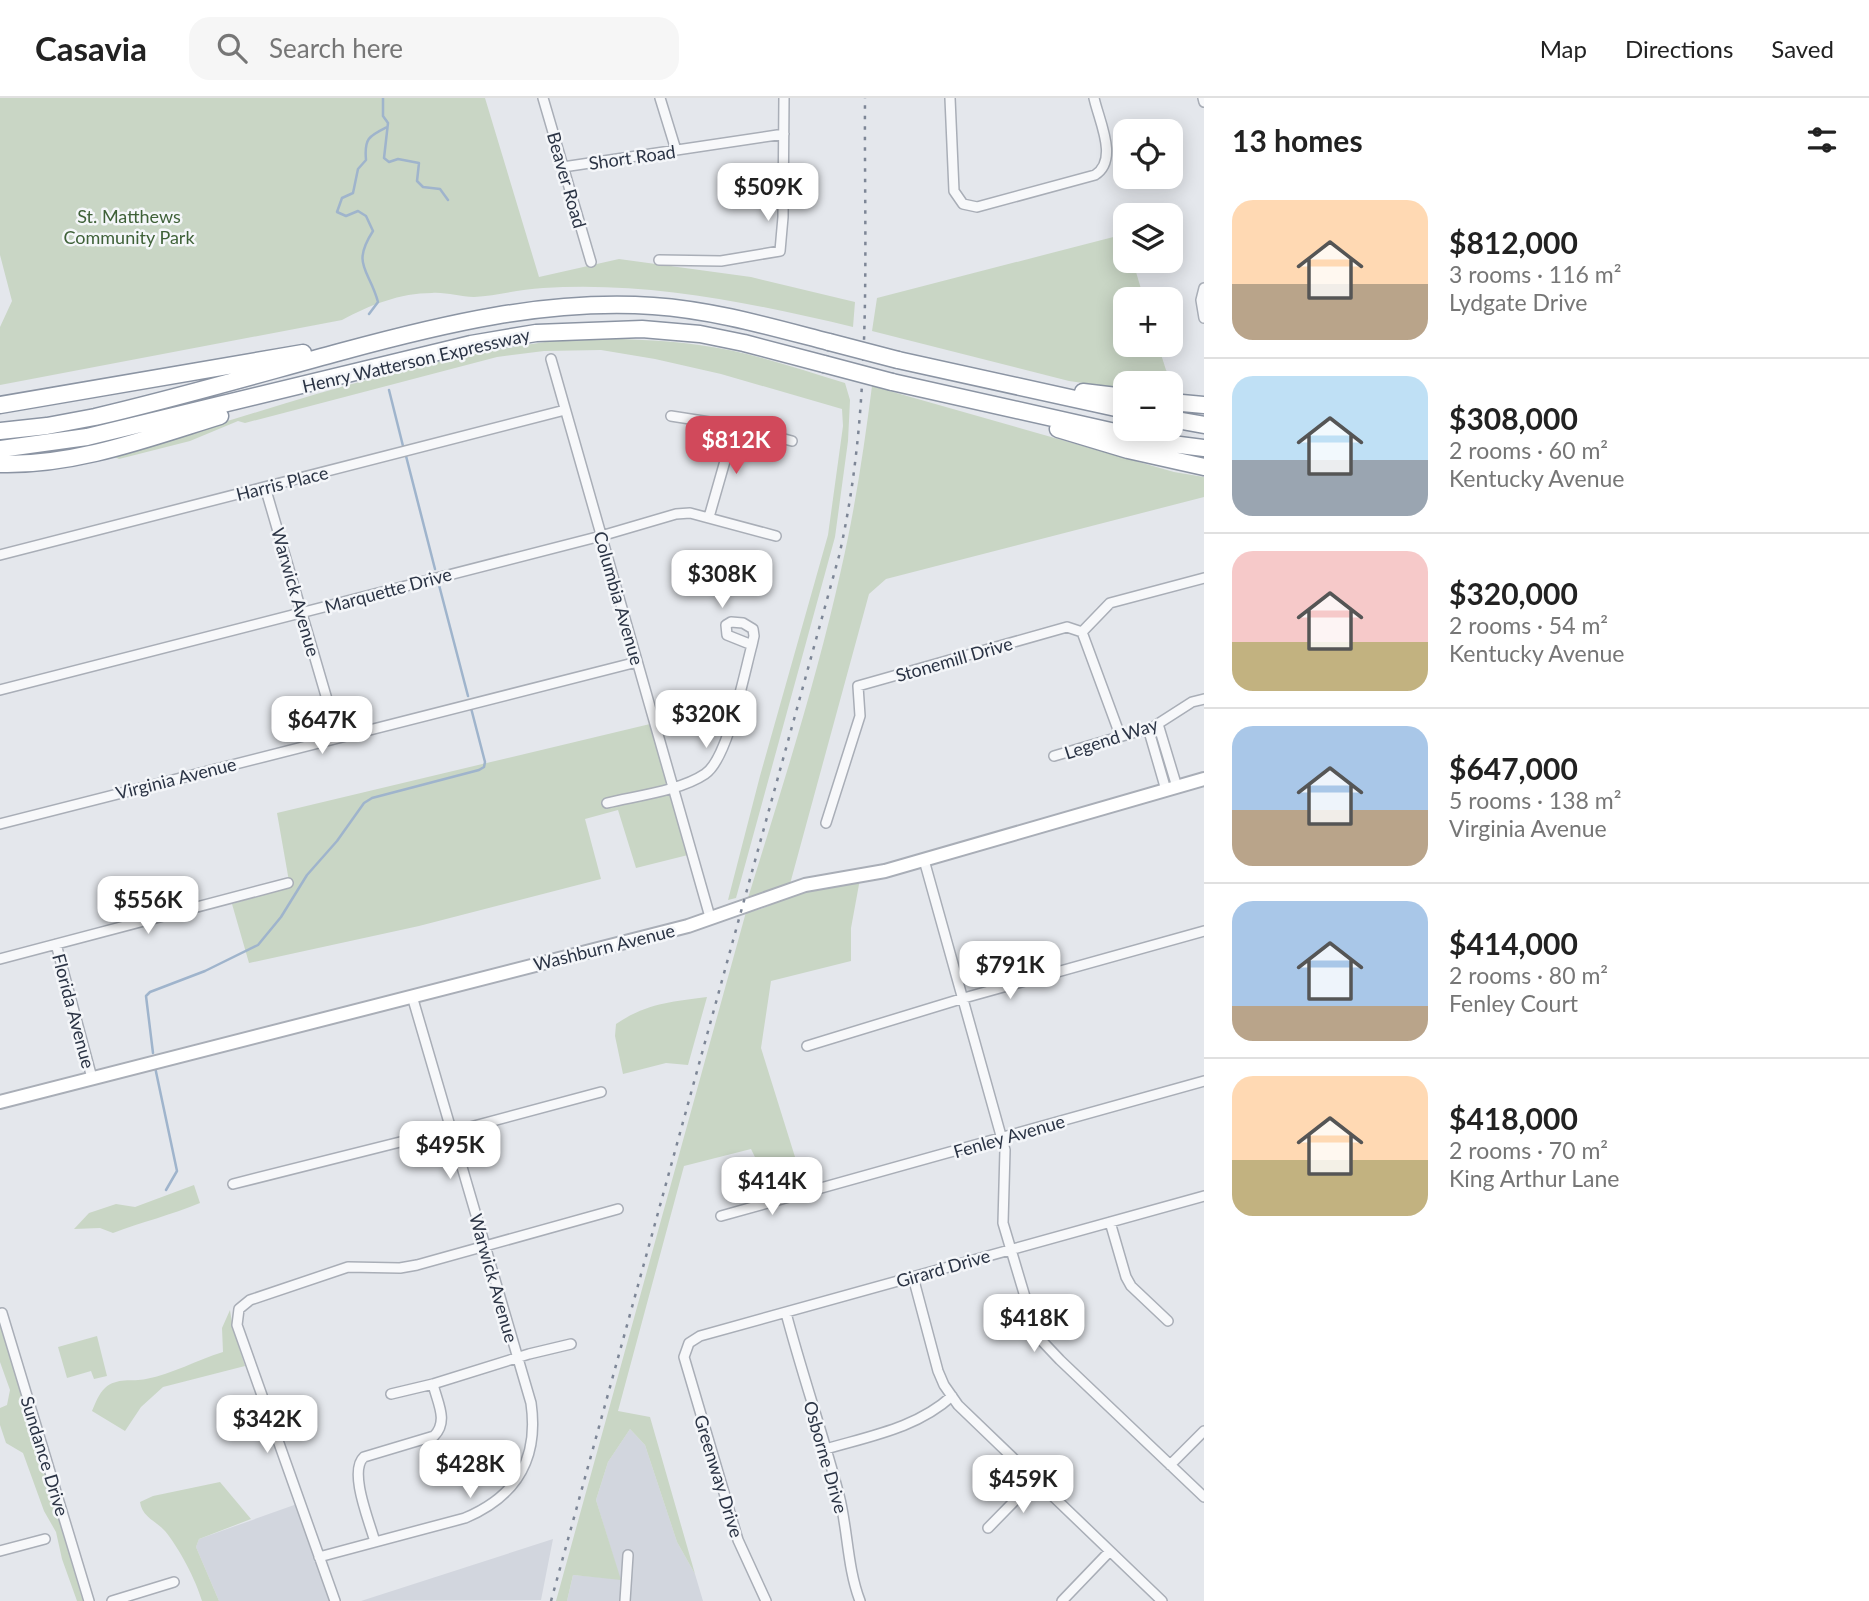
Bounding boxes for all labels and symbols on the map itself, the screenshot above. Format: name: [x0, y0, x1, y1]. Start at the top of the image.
street label: Beaver Road: [543, 129, 591, 231]
street label: Short Road: [587, 140, 677, 174]
pin: $509K: [719, 164, 817, 223]
park label: St. Matthews Community Park: [63, 205, 195, 248]
street label: Henry Watterson Expressway: [300, 323, 533, 397]
pin: $812K: [687, 416, 785, 476]
street label: Harris Place: [234, 461, 330, 505]
street label: Warwick Avenue: [267, 525, 325, 659]
street label: Columbia Avenue: [589, 529, 649, 667]
pin: $308K: [673, 550, 771, 610]
street label: Marquette Drive: [322, 562, 454, 618]
street label: Stonemill Drive: [893, 632, 1015, 686]
pin: $320K: [657, 690, 755, 750]
pin: $647K: [273, 696, 371, 756]
street label: Legend Way: [1062, 712, 1161, 763]
street label: Virginia Avenue: [113, 752, 239, 804]
pin: $556K: [99, 876, 197, 936]
street label: Washburn Avenue: [531, 919, 677, 975]
pin: $791K: [961, 942, 1059, 1001]
street label: Florida Avenue: [48, 951, 100, 1071]
street label: Fenley Avenue: [951, 1110, 1067, 1162]
pin: $495K: [401, 1122, 499, 1181]
pin: $414K: [723, 1158, 821, 1217]
street label: Warwick Avenue: [465, 1211, 523, 1345]
street label: Girard Drive: [894, 1244, 992, 1292]
pin: $418K: [985, 1294, 1083, 1354]
street label: Sundance Drive: [16, 1393, 74, 1519]
pin: $342K: [218, 1396, 316, 1455]
street label: Osborne Drive: [799, 1398, 853, 1516]
street label: Greenway Drive: [690, 1412, 748, 1540]
pin: $428K: [421, 1440, 519, 1500]
pin: $459K: [974, 1456, 1072, 1515]

